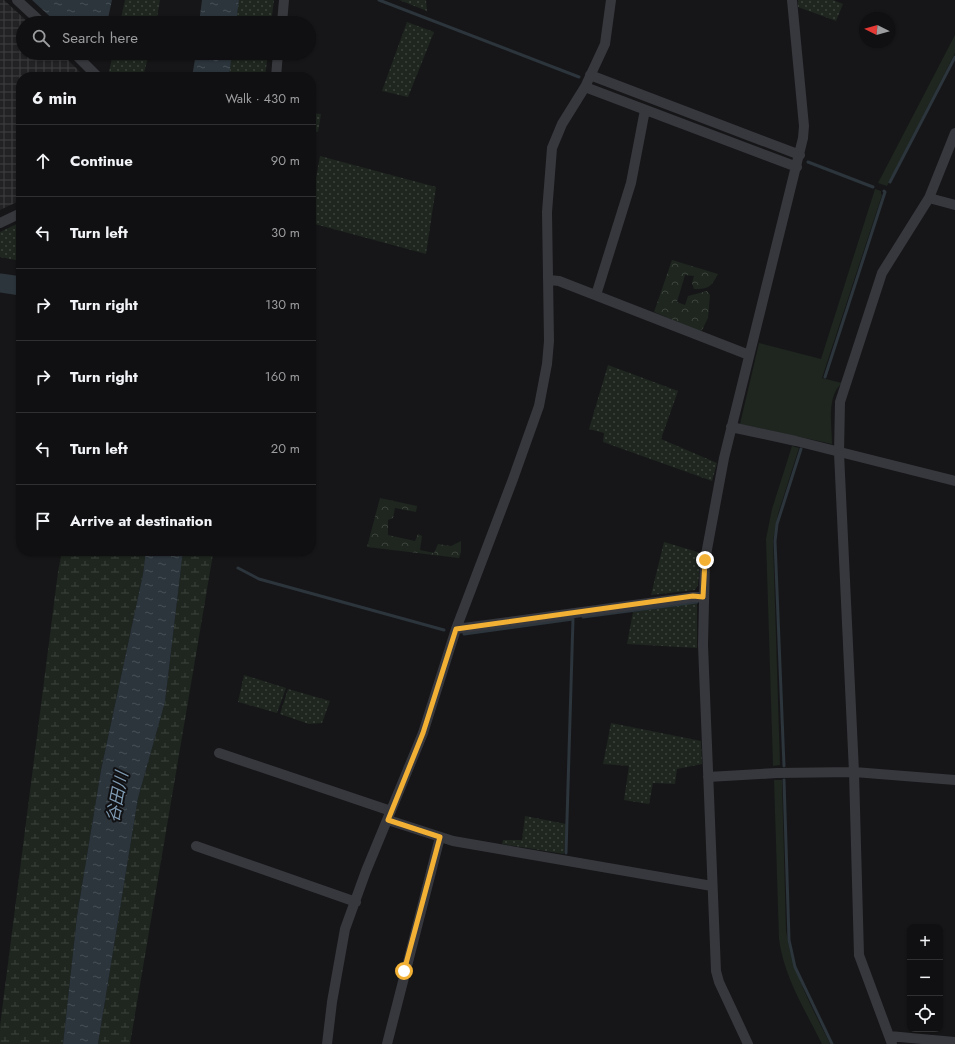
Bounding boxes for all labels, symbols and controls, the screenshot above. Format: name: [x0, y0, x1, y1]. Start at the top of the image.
north arrow: [859, 12, 895, 48]
search box: [16, 16, 316, 60]
icon: search: [30, 27, 52, 49]
text: Search here: [62, 27, 138, 49]
text: 6 min: [32, 86, 77, 110]
text: Walk · 430 m: [225, 89, 300, 108]
icon: ahead: [32, 150, 54, 172]
text: Continue: [70, 150, 133, 172]
text: 90 m: [271, 151, 300, 170]
icon: left: [32, 222, 54, 244]
text: Turn left: [70, 222, 128, 244]
text: 30 m: [271, 223, 300, 242]
icon: right: [32, 294, 54, 316]
text: Turn right: [70, 294, 138, 316]
text: 130 m: [265, 295, 300, 314]
icon: right: [32, 366, 54, 388]
text: Turn right: [70, 366, 138, 388]
text: 160 m: [265, 367, 300, 386]
icon: left: [32, 438, 54, 460]
text: Turn left: [70, 438, 128, 460]
text: 20 m: [271, 439, 300, 458]
icon: arrive: [32, 510, 54, 532]
text: Arrive at destination: [70, 510, 212, 532]
route end: [696, 551, 714, 569]
water label: 谷田川: [100, 768, 134, 824]
map controls: [907, 924, 943, 1032]
button: +: [907, 924, 943, 960]
button: −: [907, 960, 943, 996]
route start: [395, 962, 413, 980]
button: locate: [907, 996, 943, 1032]

